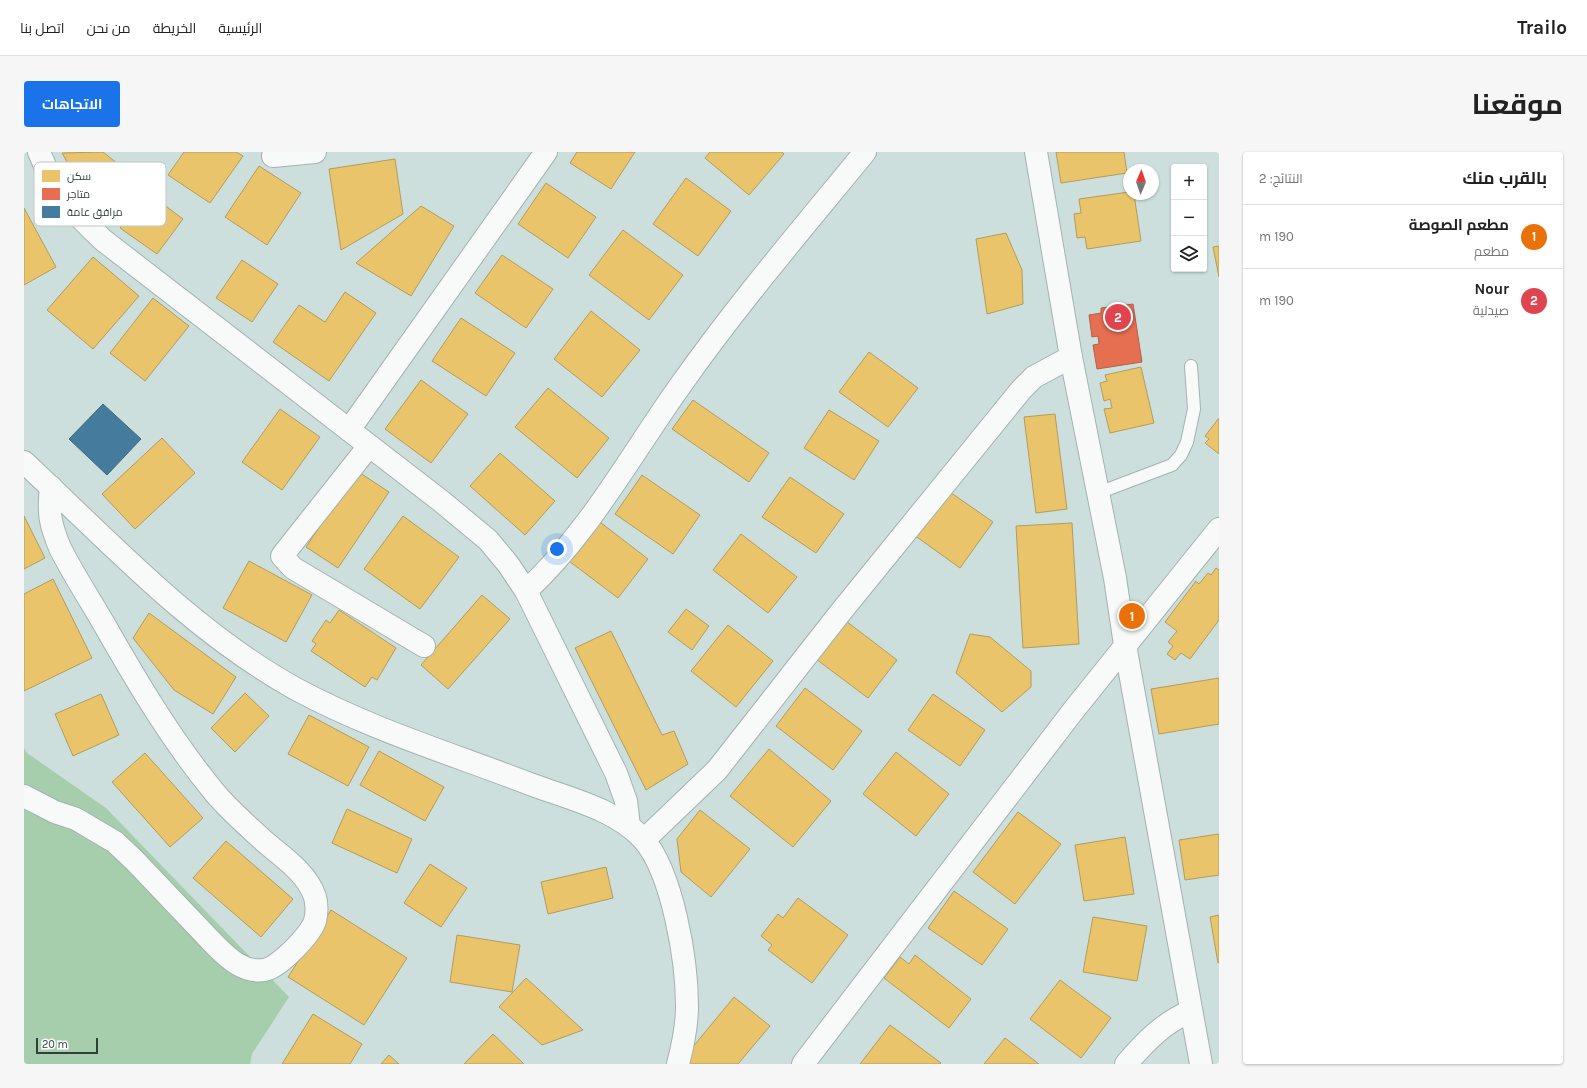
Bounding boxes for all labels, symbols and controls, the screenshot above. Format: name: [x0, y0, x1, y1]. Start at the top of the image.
text: Trailo: [1517, 17, 1567, 39]
text: اتصل بنا: [20, 20, 65, 37]
text: من نحن: [87, 20, 131, 37]
text: الخريطة: [153, 20, 196, 37]
text: الرئيسية: [218, 20, 262, 37]
button: الاتجاهات: [24, 81, 120, 127]
text: موقعنا: [1472, 88, 1563, 121]
legend: [34, 162, 166, 226]
north arrow: [1123, 164, 1159, 200]
map controls: [1171, 164, 1207, 272]
button: +: [1171, 164, 1207, 200]
text: بالقرب منك: [1463, 168, 1547, 188]
text: سكن: [67, 170, 91, 183]
text: النتائج: 2: [1259, 171, 1303, 186]
text: متاجر: [66, 188, 90, 201]
button: −: [1171, 200, 1207, 236]
text: مرافق عامة: [67, 206, 123, 219]
text: مطعم الصوصة: [1409, 216, 1509, 234]
text: 190 m: [1259, 229, 1294, 244]
text: 1: [1532, 229, 1536, 244]
button: layers: [1171, 236, 1207, 272]
text: مطعم: [1474, 244, 1509, 259]
text: Nour: [1474, 280, 1509, 298]
text: 190 m: [1259, 293, 1294, 308]
text: 2: [1530, 293, 1538, 308]
pin: 2: [1105, 302, 1131, 332]
text: صيدلية: [1473, 303, 1509, 318]
your location: [547, 539, 567, 559]
pin: 1: [1119, 601, 1145, 631]
scale bar: [36, 1036, 98, 1055]
text: 20 m: [42, 1038, 68, 1051]

